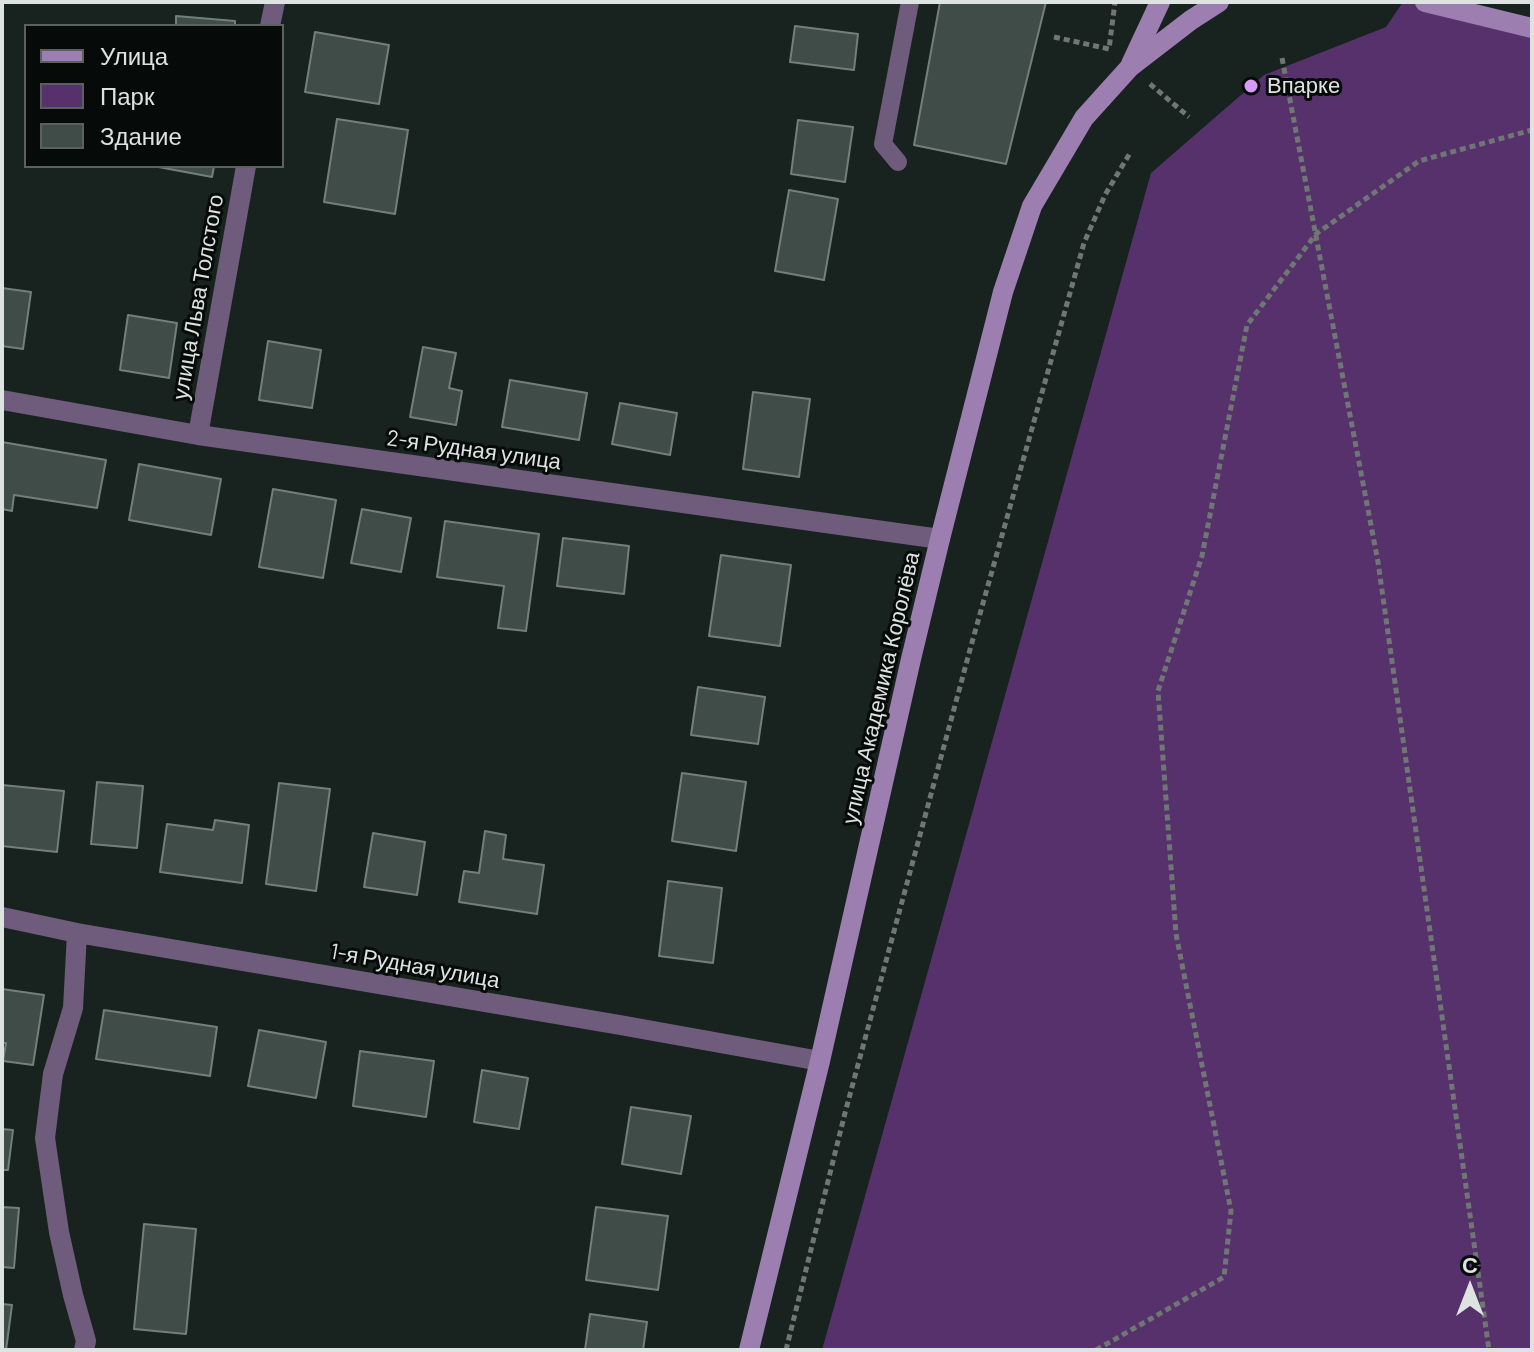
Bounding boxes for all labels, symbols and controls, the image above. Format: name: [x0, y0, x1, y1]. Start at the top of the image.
legend: [24, 24, 284, 168]
text: Улица: [100, 41, 168, 70]
place label: Впарке: [1267, 73, 1340, 99]
marker: Впарке: [1242, 77, 1260, 95]
text: Парк: [100, 81, 154, 110]
text: Здание: [100, 121, 182, 150]
street label: улица Льва Толстого: [167, 192, 229, 402]
street label: 2-я Рудная улица: [385, 425, 563, 475]
street label: улица Академика Королёва: [837, 549, 925, 827]
street label: 1-я Рудная улица: [328, 938, 502, 994]
north arrow: [1430, 1248, 1510, 1328]
text: С: [1462, 1251, 1478, 1277]

